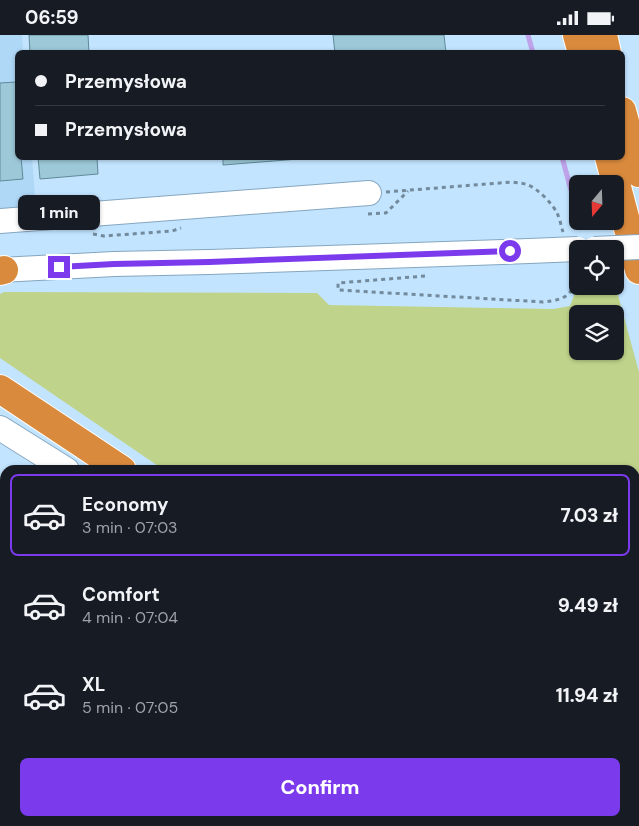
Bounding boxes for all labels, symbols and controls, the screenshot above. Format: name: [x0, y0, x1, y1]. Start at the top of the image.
text: 06:59: [25, 5, 79, 30]
text: Przemysłowa: [65, 69, 187, 94]
text: Przemysłowa: [65, 117, 187, 142]
north arrow: [569, 175, 624, 230]
map controls: [569, 175, 624, 360]
callout: 1 min: [18, 195, 100, 229]
text: 1 min: [39, 202, 79, 223]
route start: [499, 240, 521, 262]
button: locate: [569, 240, 624, 295]
route end: [48, 256, 70, 278]
button: layers: [569, 305, 624, 360]
text: Economy: [82, 492, 169, 517]
icon: car: [22, 493, 67, 538]
text: 7.03 zł: [560, 503, 618, 528]
text: 3 min · 07:03: [82, 517, 178, 538]
text: Comfort: [82, 582, 160, 607]
icon: car: [22, 583, 67, 628]
text: 9.49 zł: [558, 593, 618, 618]
text: 4 min · 07:04: [82, 607, 178, 628]
text: XL: [82, 672, 105, 697]
icon: car: [22, 673, 67, 718]
text: 11.94 zł: [556, 683, 618, 708]
text: 5 min · 07:05: [82, 697, 178, 718]
button: Confirm: [20, 758, 620, 816]

